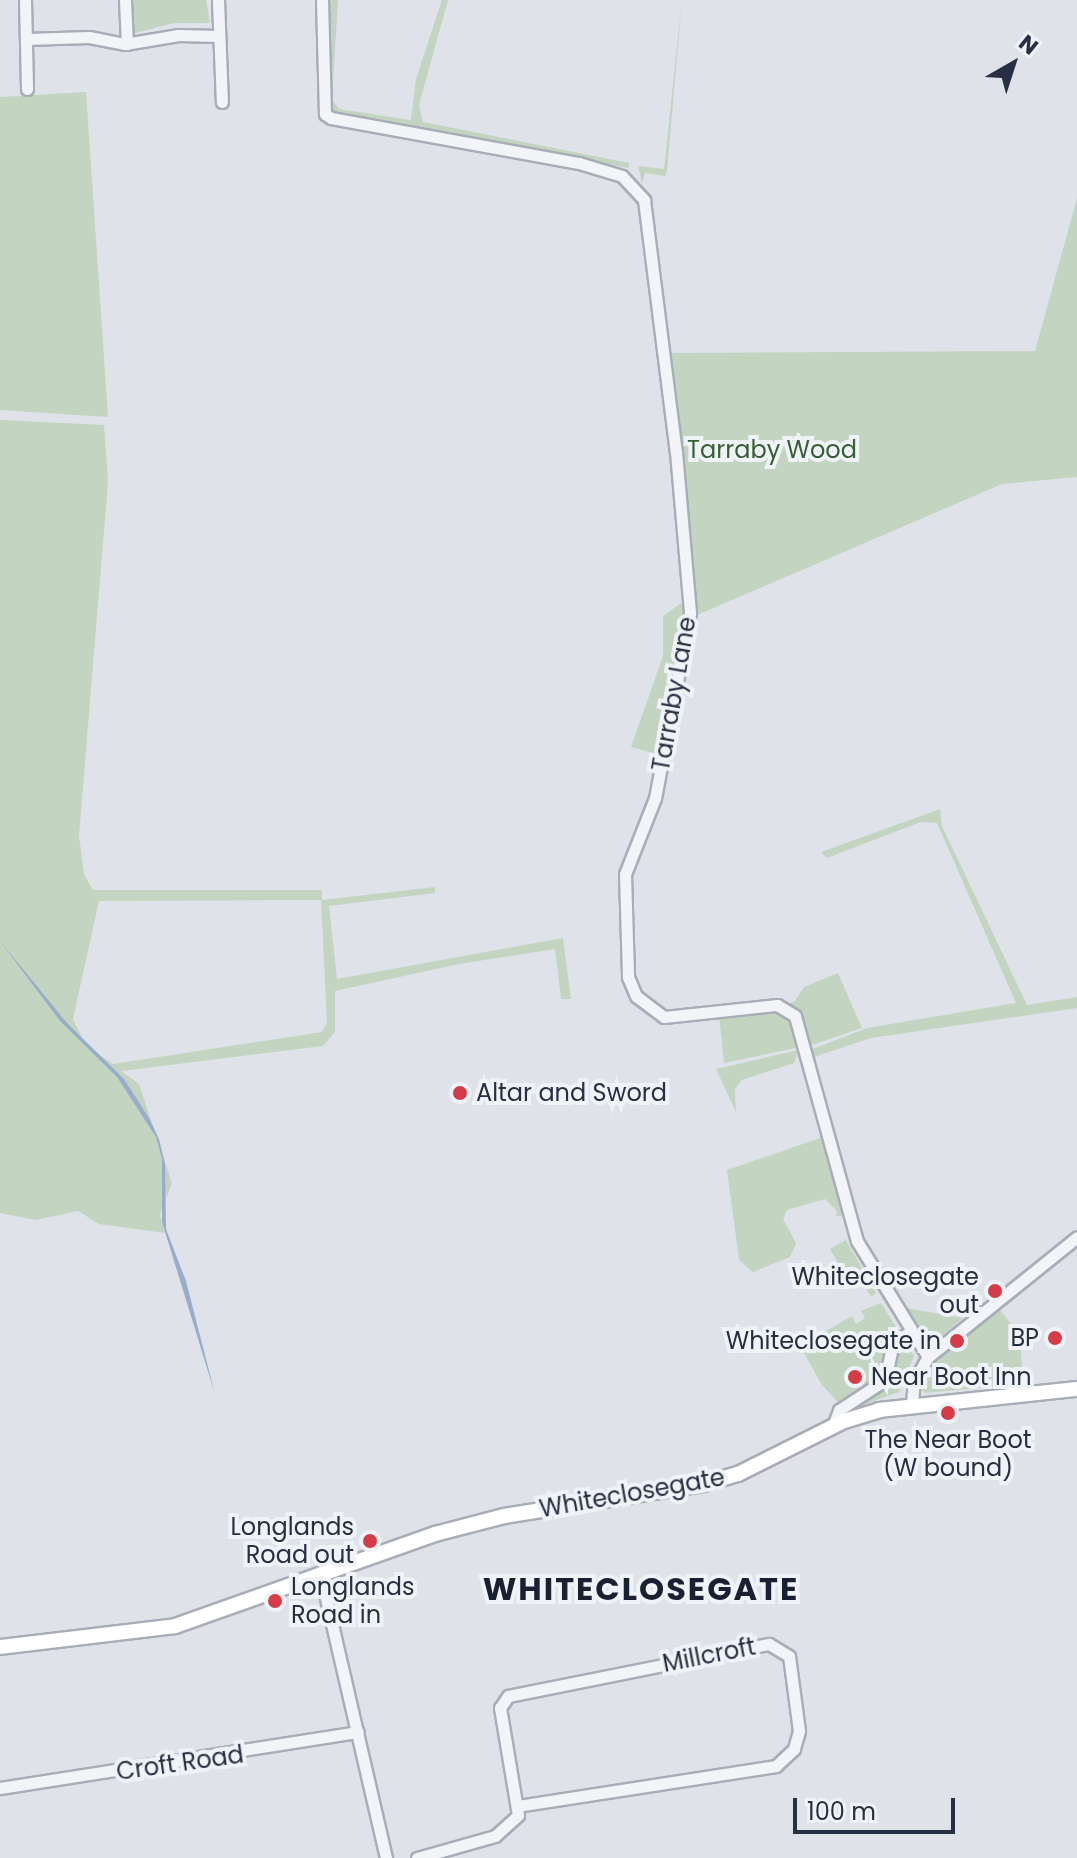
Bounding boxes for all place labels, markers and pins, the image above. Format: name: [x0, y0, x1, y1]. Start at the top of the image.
place label: Altar and Sword: [476, 1079, 667, 1107]
marker: Altar and Sword: [451, 1084, 469, 1102]
place label: Whiteclosegate out: [791, 1263, 979, 1319]
marker: Whiteclosegate out: [986, 1282, 1004, 1300]
place label: BP: [1010, 1324, 1039, 1352]
place label: Whiteclosegate in: [726, 1327, 941, 1355]
marker: BP: [1046, 1329, 1064, 1347]
marker: Whiteclosegate in: [948, 1332, 966, 1350]
place label: Near Boot Inn: [871, 1363, 1032, 1391]
marker: Near Boot Inn: [846, 1368, 864, 1386]
marker: The Near Boot (W bound): [939, 1404, 957, 1422]
place label: The Near Boot (W bound): [864, 1426, 1032, 1482]
place label: Longlands Road out: [230, 1513, 354, 1569]
marker: Longlands Road out: [361, 1532, 379, 1550]
place label: Longlands Road in: [291, 1573, 415, 1629]
marker: Longlands Road in: [266, 1592, 284, 1610]

